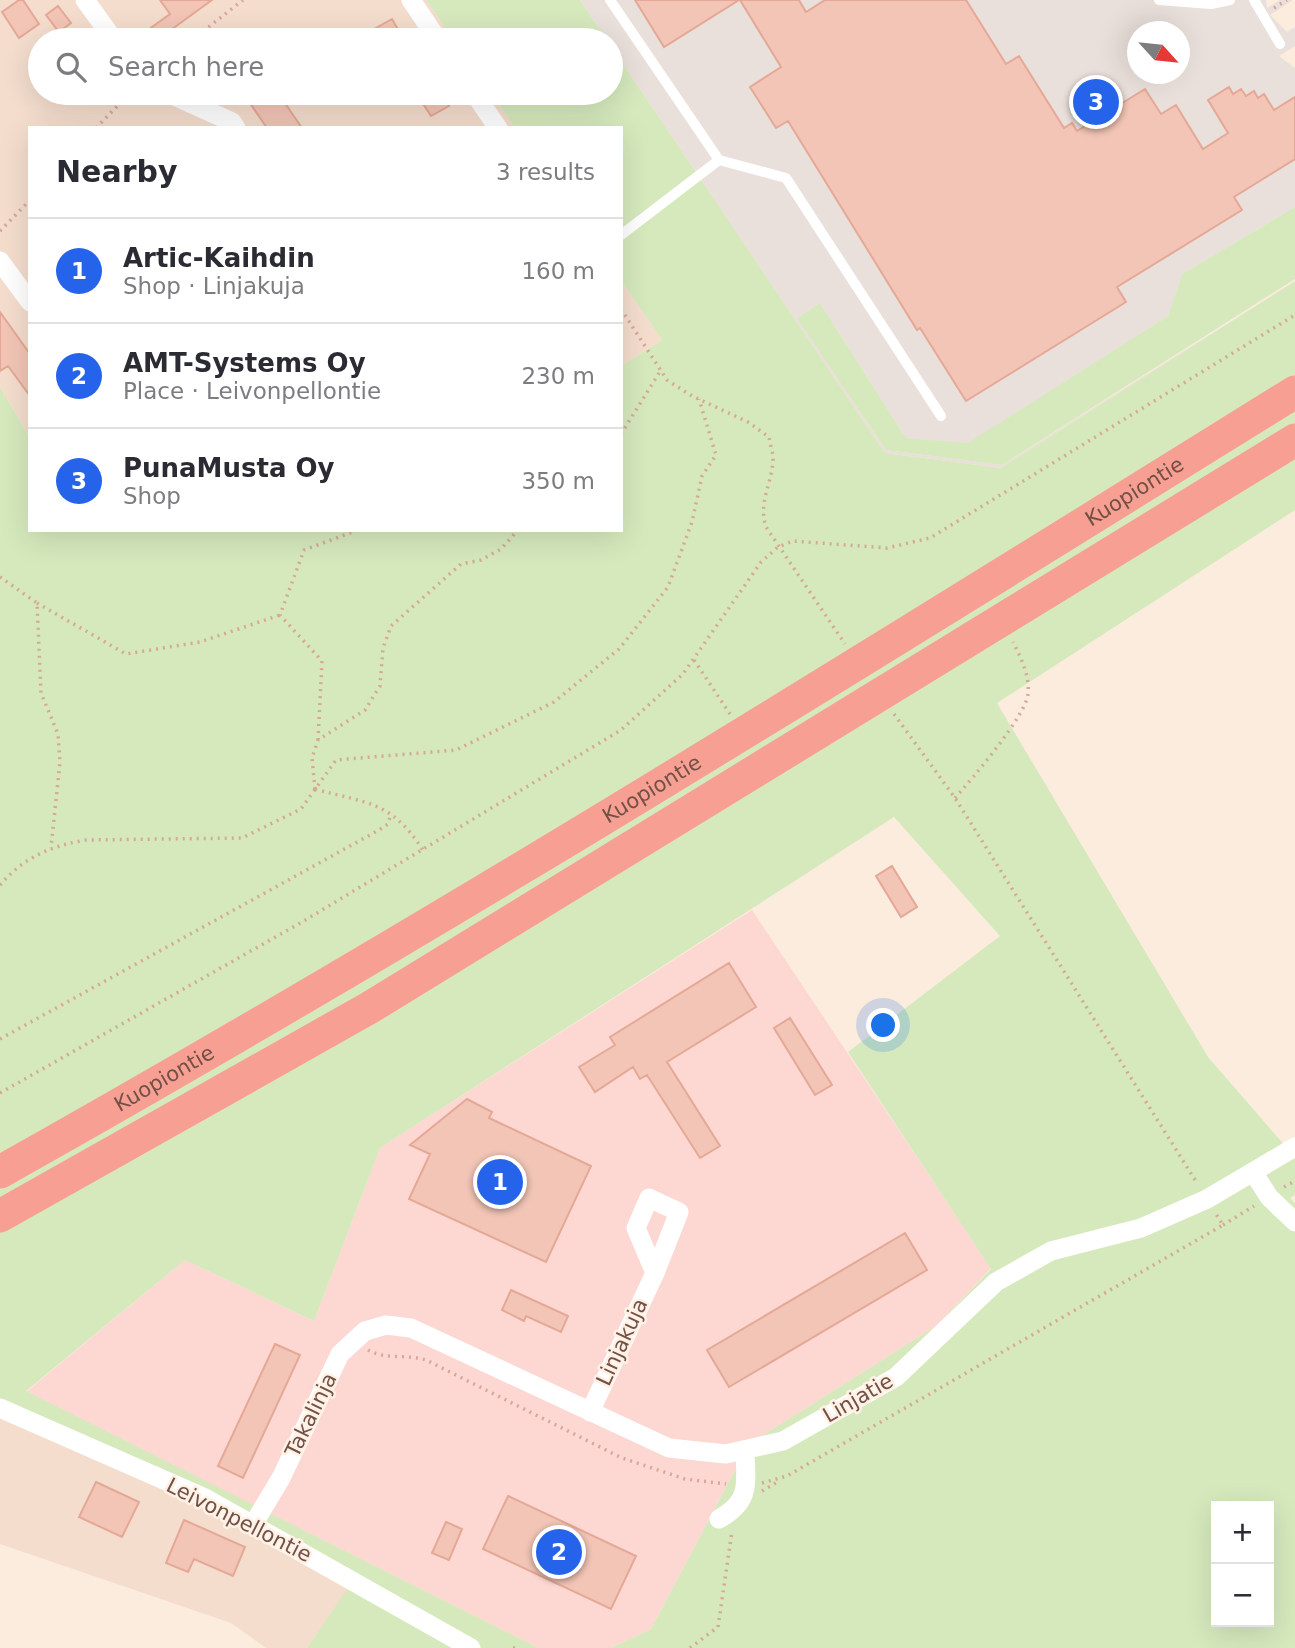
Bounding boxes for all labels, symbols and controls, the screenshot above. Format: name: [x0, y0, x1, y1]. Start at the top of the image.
north arrow: [1127, 21, 1190, 84]
search box: [28, 28, 623, 105]
icon: search: [52, 48, 90, 86]
text: Search here: [108, 52, 264, 82]
pin: 3: [1073, 76, 1119, 128]
text: Nearby: [56, 154, 178, 189]
text: 3 results: [496, 159, 595, 185]
text: Artic-Kaihdin: [123, 243, 315, 273]
text: 1: [71, 258, 87, 284]
text: 160 m: [521, 258, 595, 284]
text: Shop · Linjakuja: [123, 273, 305, 299]
text: AMT-Systems Oy: [123, 348, 366, 378]
text: 2: [71, 363, 87, 389]
text: 230 m: [521, 363, 595, 389]
text: Place · Leivonpellontie: [123, 378, 381, 404]
street label: Kuopiontie: [1081, 452, 1188, 531]
text: PunaMusta Oy: [123, 453, 335, 483]
text: 3: [71, 468, 87, 494]
text: 350 m: [521, 468, 595, 494]
text: Shop: [123, 483, 181, 509]
street label: Kuopiontie: [598, 750, 706, 828]
your location: [866, 1008, 900, 1042]
street label: Kuopiontie: [110, 1040, 218, 1117]
pin: 1: [477, 1156, 523, 1208]
street label: Linjakuja: [591, 1295, 653, 1389]
street label: Linjatie: [819, 1368, 897, 1428]
street label: Takalinja: [280, 1369, 342, 1462]
street label: Leivonpellontie: [162, 1473, 316, 1567]
map controls: [1211, 1501, 1274, 1627]
button: +: [1211, 1501, 1274, 1564]
pin: 2: [536, 1526, 582, 1578]
button: −: [1211, 1564, 1274, 1627]

